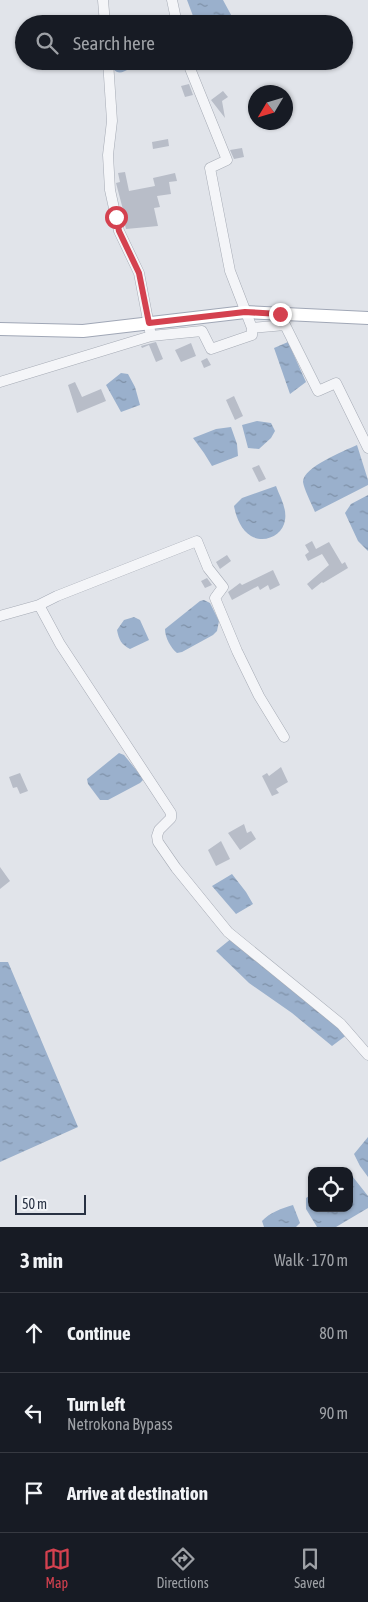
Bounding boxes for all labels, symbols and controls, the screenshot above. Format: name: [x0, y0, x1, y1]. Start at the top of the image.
search box: [15, 15, 353, 70]
icon: search: [33, 29, 61, 57]
text: Search here: [73, 32, 155, 54]
north arrow: [248, 85, 293, 130]
route start: [105, 206, 128, 229]
route end: [269, 303, 292, 326]
map controls: [308, 1167, 353, 1212]
button: locate: [308, 1167, 353, 1212]
scale bar: [15, 1192, 86, 1215]
text: 50 m: [22, 1196, 47, 1212]
text: 3 min: [20, 1248, 63, 1272]
text: Walk · 170 m: [274, 1251, 348, 1269]
icon: ahead: [20, 1319, 48, 1347]
text: Continue: [67, 1322, 131, 1344]
text: 80 m: [319, 1324, 348, 1342]
text: Turn left: [67, 1393, 125, 1415]
icon: left: [20, 1399, 48, 1427]
text: 90 m: [319, 1404, 348, 1422]
text: Netrokona Bypass: [67, 1415, 173, 1433]
icon: arrive: [20, 1479, 48, 1507]
text: Arrive at destination: [67, 1482, 208, 1504]
tab: Map: [43, 1545, 71, 1591]
tab: Directions: [156, 1545, 209, 1591]
tab: Saved: [294, 1545, 325, 1591]

